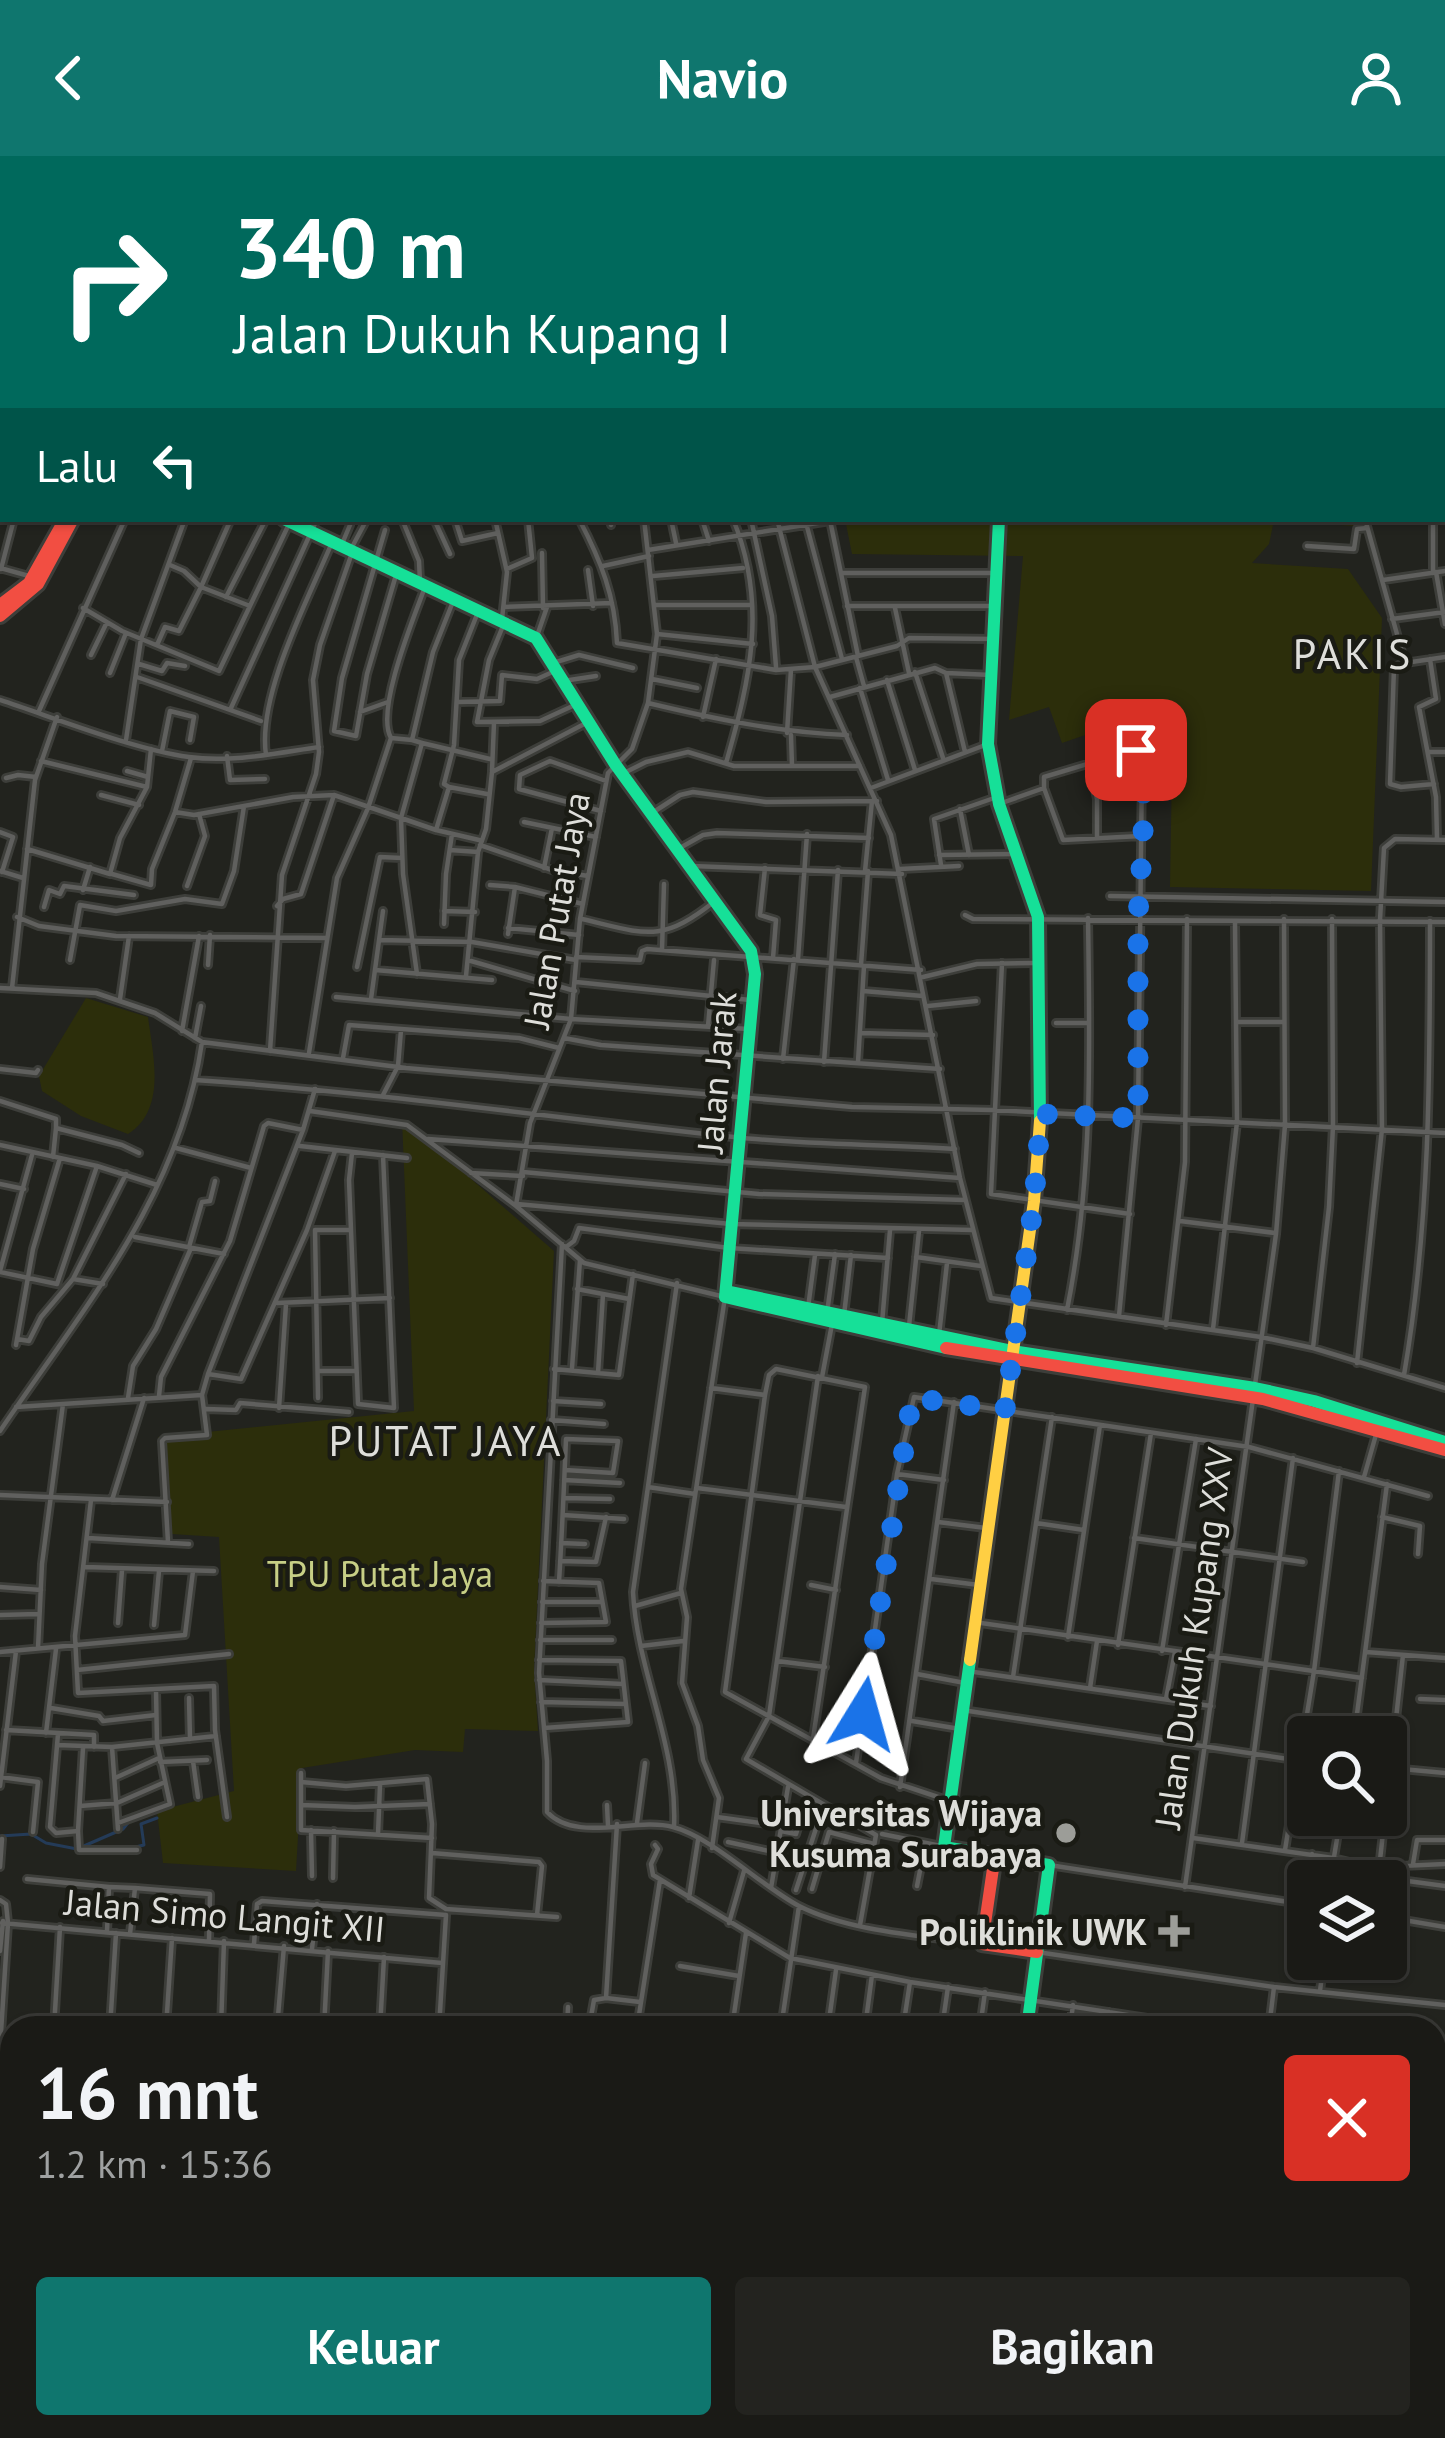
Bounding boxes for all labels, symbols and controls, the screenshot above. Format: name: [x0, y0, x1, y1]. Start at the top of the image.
text: Navio: [657, 43, 788, 113]
icon: back: [36, 45, 102, 111]
icon: person: [1343, 45, 1409, 111]
text: 340 m: [234, 192, 466, 301]
icon: right: [36, 204, 192, 360]
text: Jalan Dukuh Kupang I: [234, 298, 732, 368]
icon: left: [142, 432, 208, 498]
text: Lalu: [36, 436, 118, 494]
district label: PAKIS: [1293, 626, 1413, 681]
pin: [1085, 699, 1187, 801]
icon: arrive: [1103, 717, 1169, 783]
street label: Jalan Putat Jaya: [512, 788, 600, 1034]
street label: Jalan Jarak: [685, 989, 746, 1157]
district label: PUTAT JAYA: [328, 1413, 564, 1468]
street label: Jalan Dukuh Kupang XXV: [1143, 1444, 1243, 1833]
park label: TPU Putat Jaya: [267, 1550, 493, 1597]
position arrow: [800, 1651, 926, 1777]
map controls: [1287, 1716, 1407, 1980]
button: search: [1287, 1716, 1407, 1836]
place label: Universitas Wijaya Kusuma Surabaya: [760, 1789, 1042, 1877]
marker: Universitas Wijaya Kusuma Surabaya: [1053, 1820, 1079, 1846]
button: layers: [1287, 1860, 1407, 1980]
street label: Jalan Simo Langit XII: [61, 1877, 387, 1952]
place label: Poliklinik UWK: [919, 1908, 1147, 1955]
marker: Poliklinik UWK: [1158, 1915, 1190, 1947]
text: 16 mnt: [36, 2046, 258, 2139]
button: close: [1284, 2055, 1410, 2181]
text: 1.2 km · 15:36: [36, 2138, 272, 2189]
button: Keluar: [36, 2277, 711, 2415]
button: Bagikan: [735, 2277, 1410, 2415]

